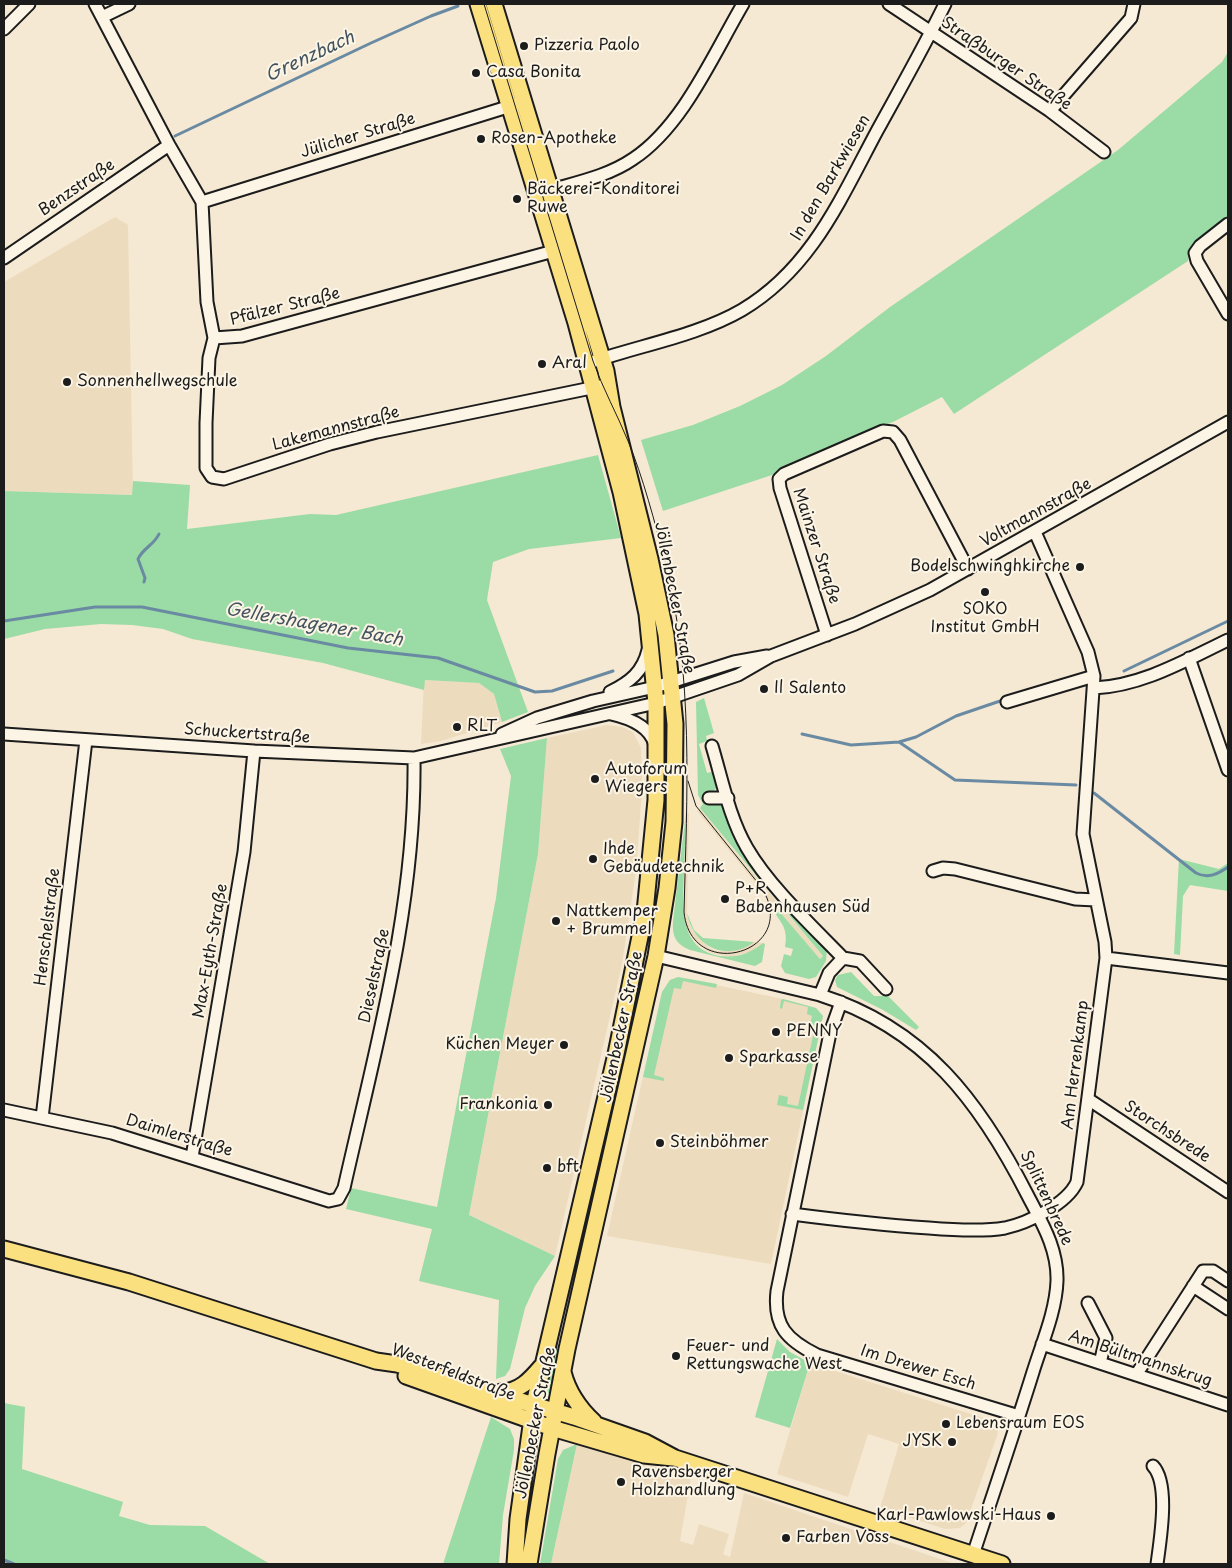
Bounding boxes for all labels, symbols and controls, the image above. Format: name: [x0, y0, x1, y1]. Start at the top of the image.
street label: Straßburger Straße: [937, 13, 1075, 115]
water label: Grenzbach: [262, 27, 358, 87]
place label: Pizzeria Paolo: [534, 36, 640, 56]
marker: Pizzeria Paolo: [518, 40, 530, 52]
place label: Casa Bonita: [486, 63, 581, 83]
marker: Casa Bonita: [470, 67, 482, 79]
street label: Jülicher Straße: [298, 109, 418, 163]
street label: In den Barkwiesen: [787, 112, 875, 244]
place label: Rosen-Apotheke: [491, 129, 617, 149]
marker: Rosen-Apotheke: [475, 133, 487, 145]
street label: Benzstraße: [35, 156, 119, 220]
place label: Bäckerei-Konditorei Ruwe: [527, 180, 680, 218]
marker: Bäckerei-Konditorei Ruwe: [511, 193, 523, 205]
street label: Pfälzer Straße: [228, 284, 342, 330]
place label: Aral: [552, 354, 587, 374]
marker: Aral: [536, 358, 548, 370]
place label: Sonnenhellwegschule: [77, 372, 237, 392]
marker: Sonnenhellwegschule: [61, 376, 73, 388]
street label: Lakemannstraße: [270, 403, 402, 455]
street label: Voltmannstraße: [977, 475, 1095, 551]
street label: Mainzer Straße: [788, 486, 844, 606]
street label: Jöllenbecker Straße: [650, 520, 698, 676]
place label: Bodelschwinghkirche: [910, 557, 1070, 577]
marker: Bodelschwinghkirche: [1074, 561, 1086, 573]
marker: SOKO Institut GmbH: [979, 586, 991, 598]
water label: Gellershagener Bach: [224, 599, 404, 651]
place label: SOKO Institut GmbH: [930, 600, 1040, 638]
place label: Il Salento: [774, 679, 846, 699]
marker: Il Salento: [758, 683, 770, 695]
place label: RLT: [467, 717, 497, 737]
street label: Schuckertstraße: [183, 720, 311, 748]
marker: RLT: [451, 721, 463, 733]
place label: Autoforum Wiegers: [605, 760, 688, 798]
marker: Autoforum Wiegers: [589, 773, 601, 785]
place label: Ihde Gebäudetechnik: [603, 840, 725, 878]
marker: Ihde Gebäudetechnik: [587, 853, 599, 865]
street label: Henschelstraße: [31, 867, 65, 987]
place label: P+R Babenhausen Süd: [735, 880, 870, 918]
street label: Max-Eyth-Straße: [190, 882, 232, 1020]
marker: P+R Babenhausen Süd: [719, 893, 731, 905]
place label: Nattkemper + Brummel: [566, 902, 658, 940]
marker: Nattkemper + Brummel: [550, 915, 562, 927]
street label: Dieselstraße: [356, 927, 394, 1025]
street label: Jöllenbecker Straße: [597, 950, 647, 1104]
street label: Am Herrenkamp: [1059, 999, 1093, 1131]
place label: PENNY: [786, 1022, 842, 1042]
marker: PENNY: [770, 1026, 782, 1038]
place label: Küchen Meyer: [446, 1035, 554, 1055]
marker: Küchen Meyer: [558, 1039, 570, 1051]
place label: Sparkasse: [739, 1048, 818, 1068]
marker: Sparkasse: [723, 1052, 735, 1064]
place label: Frankonia: [459, 1095, 538, 1115]
street label: Storchsbrede: [1120, 1097, 1214, 1167]
marker: Frankonia: [542, 1099, 554, 1111]
street label: Daimlerstraße: [123, 1111, 235, 1161]
place label: Steinböhmer: [670, 1133, 769, 1153]
marker: Steinböhmer: [654, 1137, 666, 1149]
street label: Splittenbrede: [1016, 1147, 1076, 1249]
place label: bft: [557, 1158, 579, 1178]
marker: bft: [541, 1162, 553, 1174]
street label: Am Bültmannskrug: [1066, 1327, 1214, 1391]
place label: Feuer- und Rettungswache West: [686, 1337, 842, 1375]
street label: Westerfeldstraße: [388, 1341, 518, 1405]
street label: Im Drewer Esch: [858, 1341, 978, 1395]
street label: Jöllenbecker Straße: [512, 1345, 560, 1501]
marker: Feuer- und Rettungswache West: [670, 1350, 682, 1362]
place label: Lebensraum EOS: [956, 1414, 1085, 1434]
marker: Lebensraum EOS: [940, 1418, 952, 1430]
place label: JYSK: [902, 1432, 942, 1452]
marker: JYSK: [946, 1436, 958, 1448]
place label: Ravensberger Holzhandlung: [631, 1463, 735, 1501]
marker: Ravensberger Holzhandlung: [615, 1476, 627, 1488]
place label: Karl-Pawlowski-Haus: [876, 1506, 1041, 1526]
marker: Karl-Pawlowski-Haus: [1045, 1510, 1057, 1522]
place label: Farben Voss: [796, 1528, 889, 1548]
marker: Farben Voss: [780, 1532, 792, 1544]

